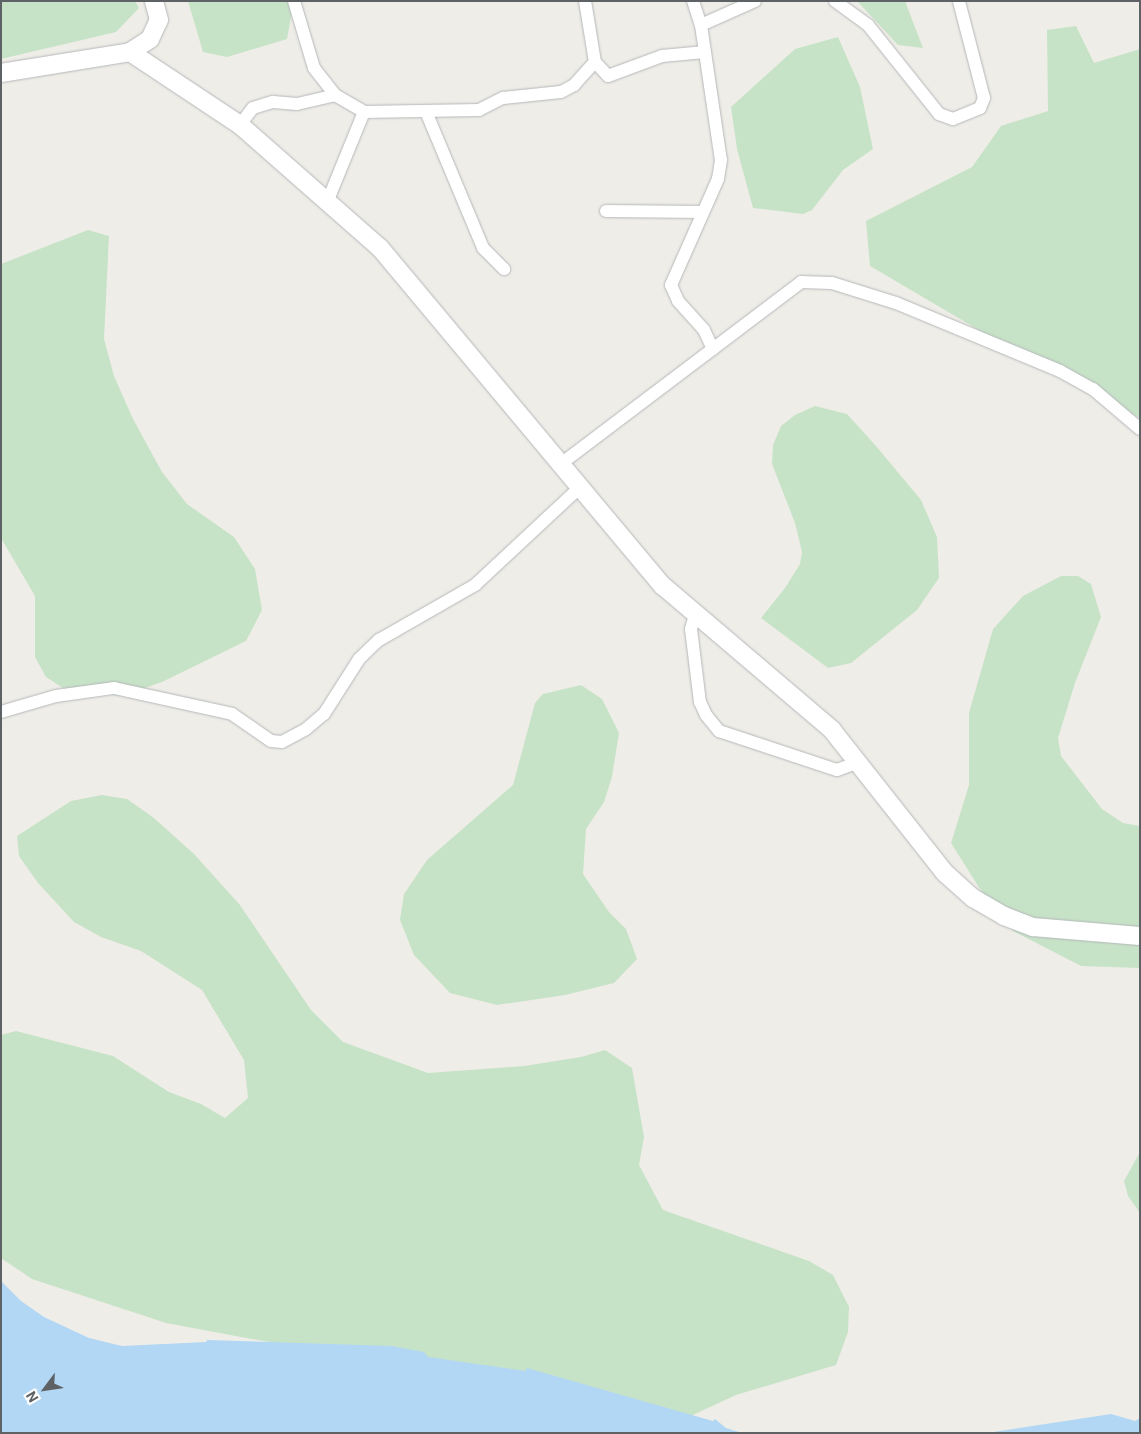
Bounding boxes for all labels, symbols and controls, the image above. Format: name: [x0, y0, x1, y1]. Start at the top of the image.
north arrow: [20, 1364, 70, 1414]
text: N: [23, 1388, 42, 1405]

